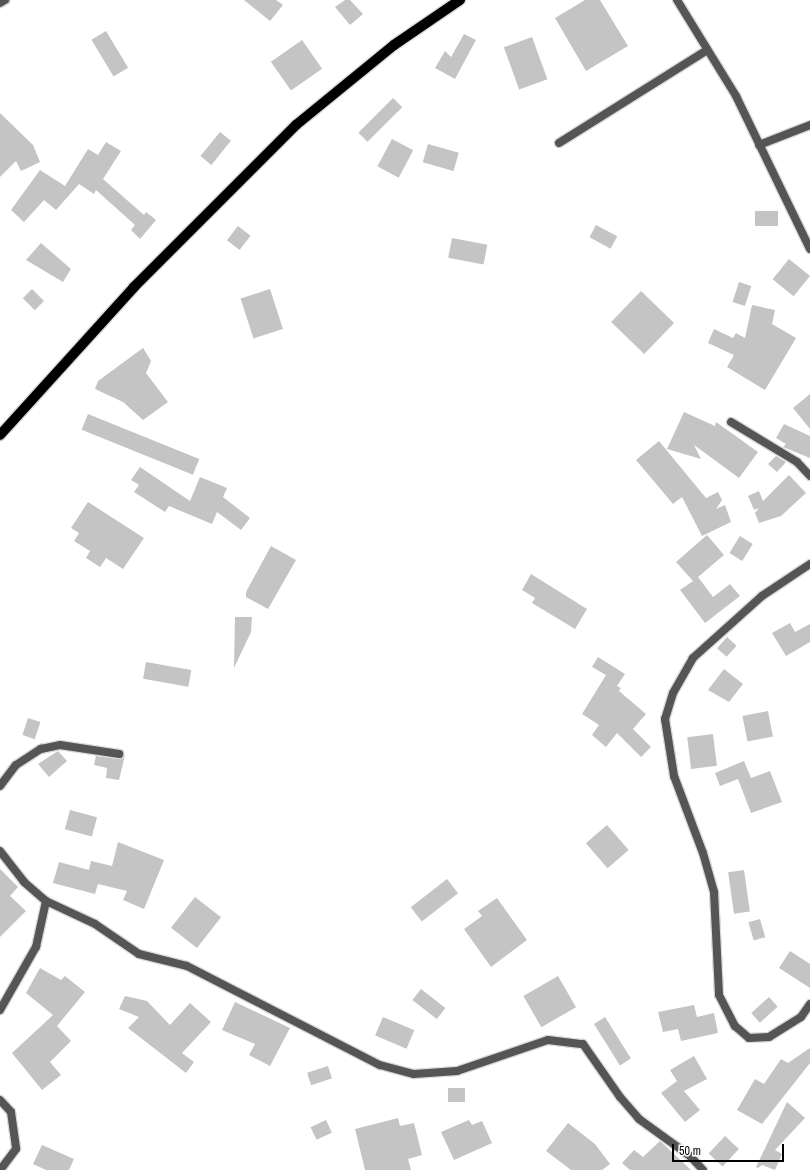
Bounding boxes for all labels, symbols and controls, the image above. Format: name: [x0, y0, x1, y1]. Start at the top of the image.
scale bar: [674, 1136, 786, 1162]
text: 50 m: [679, 1143, 701, 1159]

